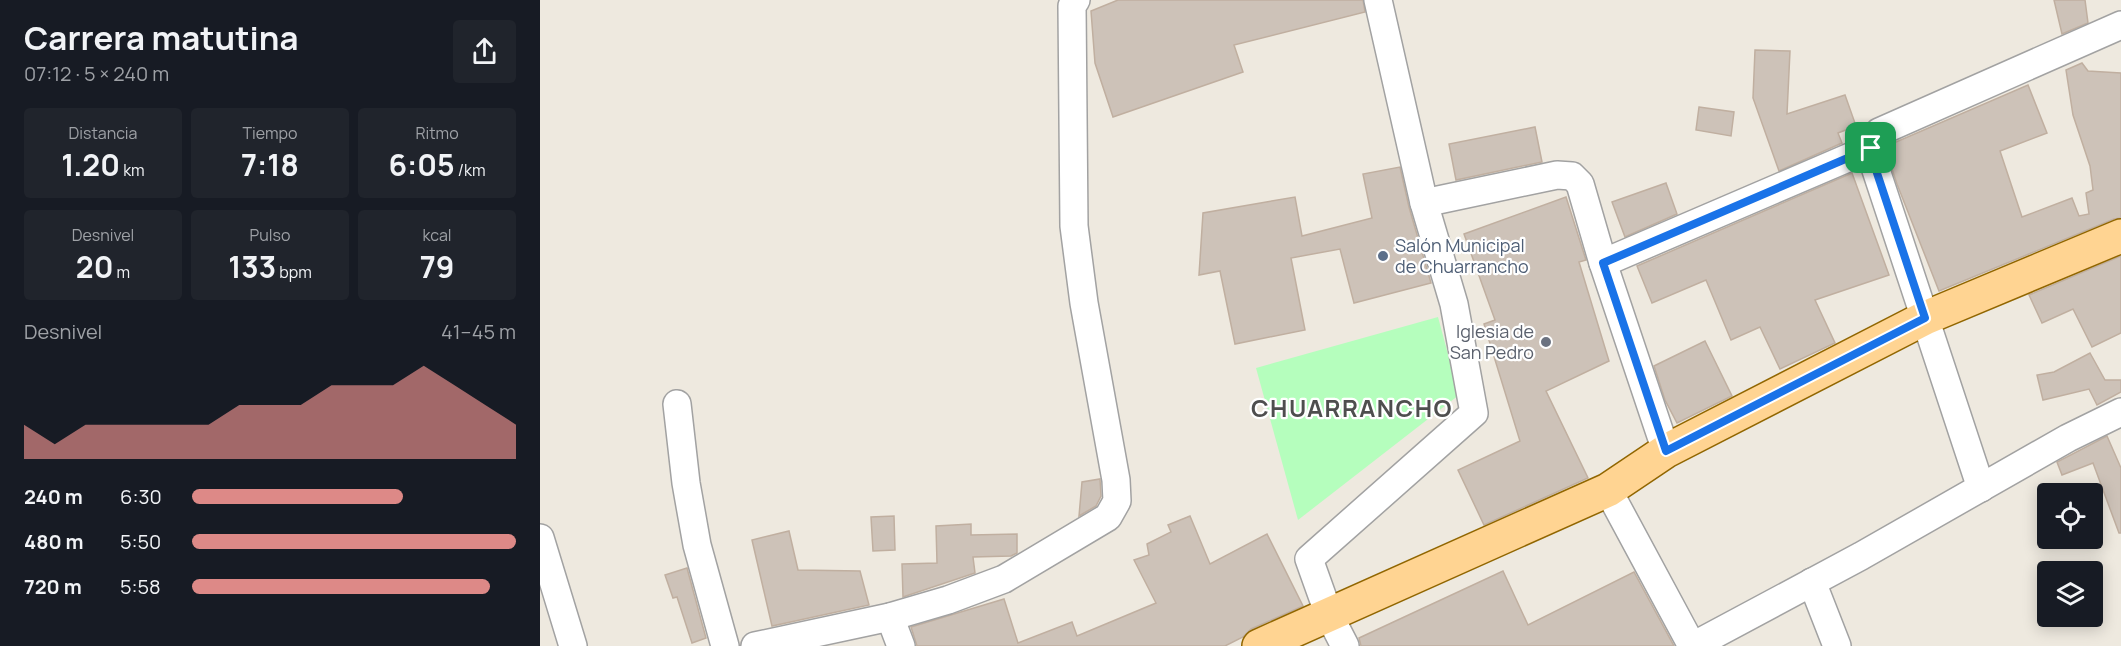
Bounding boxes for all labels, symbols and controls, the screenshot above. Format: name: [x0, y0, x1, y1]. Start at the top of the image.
text: Carrera matutina: [24, 15, 298, 60]
button: share: [453, 20, 516, 83]
text: 07:12 · 5 × 240 m: [24, 60, 169, 87]
text: Distancia: [69, 122, 137, 144]
text: Tiempo: [243, 122, 297, 144]
text: Ritmo: [415, 122, 459, 144]
pin: [1845, 122, 1896, 173]
icon: arrive: [1854, 131, 1887, 164]
text: 1.20: [61, 144, 120, 185]
text: 7:18: [241, 144, 299, 185]
text: 6:05: [388, 144, 455, 185]
text: km: [120, 159, 145, 181]
text: /km: [455, 159, 486, 181]
text: Desnivel: [72, 224, 134, 246]
text: Pulso: [250, 224, 290, 246]
text: kcal: [422, 224, 452, 246]
place label: Salón Municipal de Chuarrancho: [1395, 233, 1529, 278]
text: 20: [76, 246, 113, 287]
text: 133: [228, 246, 276, 287]
text: 79: [420, 246, 454, 287]
marker: Salón Municipal de Chuarrancho: [1376, 249, 1390, 263]
text: m: [113, 261, 130, 283]
text: bpm: [276, 261, 312, 283]
text: Desnivel: [24, 318, 102, 345]
text: 41–45 m: [441, 318, 516, 345]
place label: Iglesia de San Pedro: [1450, 319, 1534, 364]
marker: Iglesia de San Pedro: [1539, 335, 1553, 349]
district label: CHUARRANCHO: [1251, 391, 1453, 424]
text: 240 m: [24, 483, 83, 510]
text: 6:30: [120, 483, 162, 510]
map controls: [2037, 483, 2103, 627]
button: locate: [2037, 483, 2103, 549]
text: 480 m: [24, 528, 84, 555]
text: 5:50: [120, 528, 161, 555]
button: layers: [2037, 561, 2103, 627]
text: 720 m: [24, 573, 82, 600]
text: 5:58: [120, 573, 161, 600]

